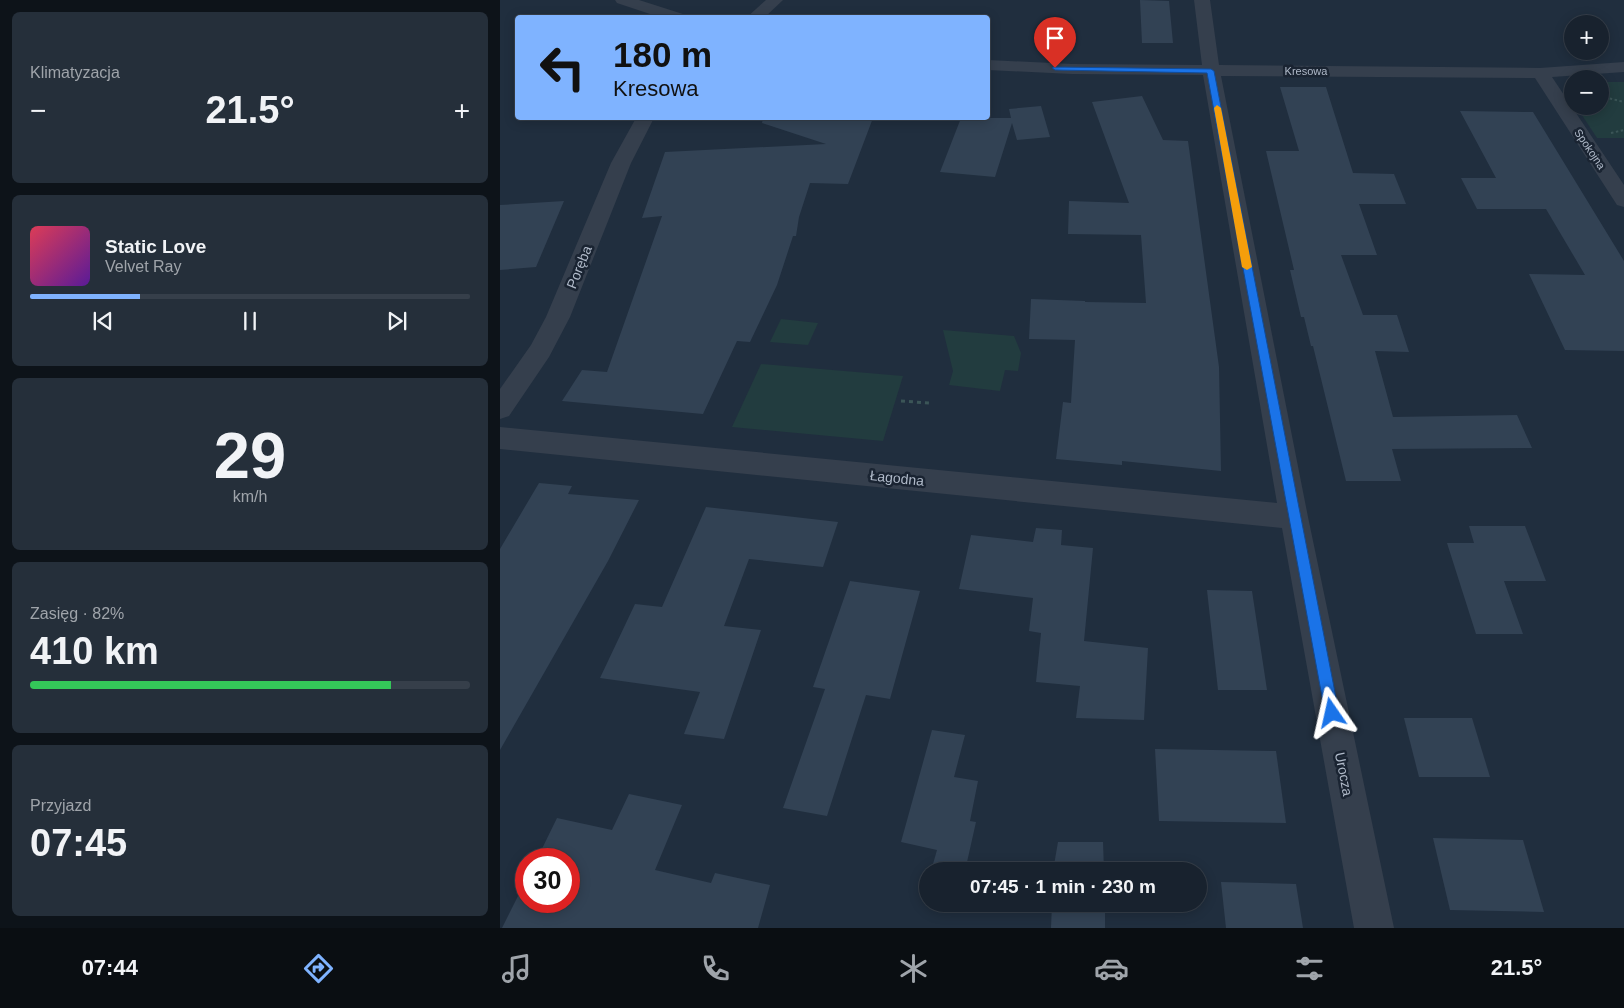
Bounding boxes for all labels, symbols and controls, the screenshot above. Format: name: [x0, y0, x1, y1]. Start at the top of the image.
map controls: [1564, 15, 1609, 115]
button: +: [1564, 15, 1609, 60]
pin: [1034, 17, 1076, 68]
icon: arrive: [1041, 24, 1069, 52]
icon: left: [530, 35, 595, 100]
text: 180 m: [613, 35, 712, 74]
text: Klimatyzacja: [30, 64, 120, 81]
street label: Kresowa: [1285, 65, 1328, 77]
button: −: [1564, 70, 1609, 115]
text: Kresowa: [613, 76, 699, 101]
text: 21.5°: [205, 89, 295, 131]
text: −: [30, 95, 46, 126]
text: +: [454, 95, 470, 126]
street label: Spokojna: [1572, 127, 1608, 172]
text: Static Love: [105, 236, 206, 257]
street label: Poręba: [563, 243, 595, 291]
text: Velvet Ray: [105, 258, 181, 275]
icon: previous: [89, 307, 117, 335]
icon: pause: [236, 307, 264, 335]
icon: next: [383, 307, 411, 335]
text: 29: [214, 419, 286, 492]
street label: Łagodna: [869, 467, 925, 489]
text: km/h: [233, 488, 267, 505]
text: Zasięg · 82%: [30, 605, 124, 622]
text: 410 km: [30, 630, 159, 672]
position arrow: [1305, 686, 1357, 738]
street label: Urocza: [1332, 751, 1356, 797]
text: Przyjazd: [30, 797, 91, 814]
text: 07:45: [30, 822, 127, 864]
speed limit sign: 30: [515, 848, 580, 913]
text: 07:45 · 1 min · 230 m: [970, 876, 1156, 897]
icon: directions: [301, 951, 336, 986]
icon: music: [499, 951, 534, 986]
icon: phone: [698, 951, 733, 986]
icon: climate: [896, 951, 931, 986]
icon: car: [1094, 951, 1129, 986]
icon: filters: [1292, 951, 1327, 986]
text: 07:44: [82, 955, 138, 980]
text: 21.5°: [1491, 955, 1542, 980]

